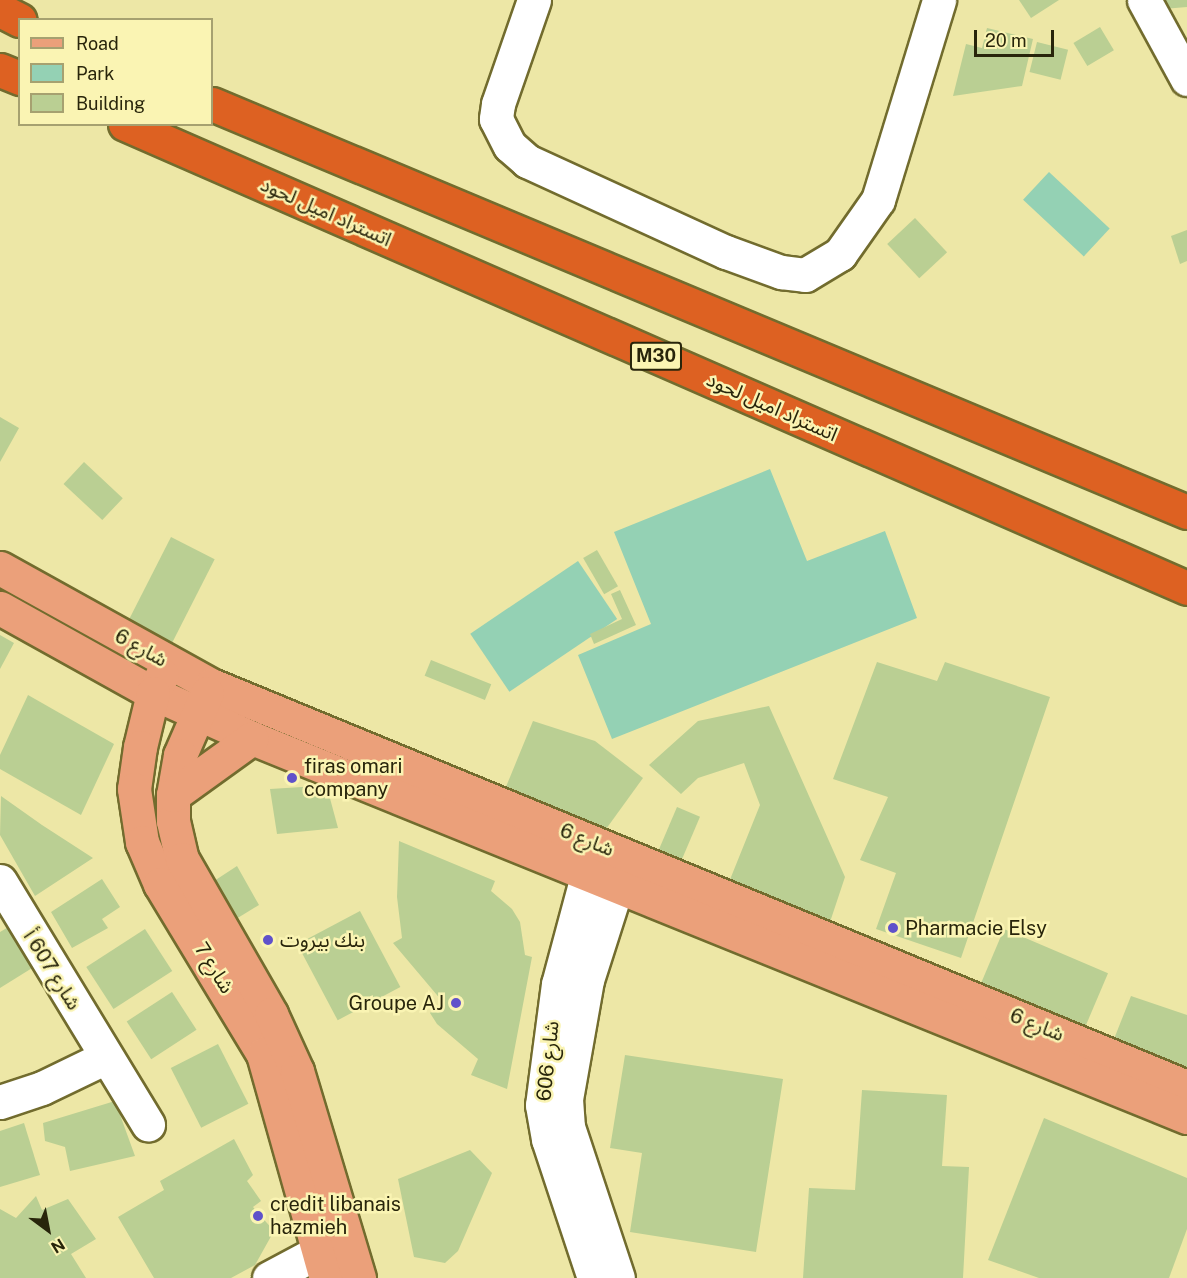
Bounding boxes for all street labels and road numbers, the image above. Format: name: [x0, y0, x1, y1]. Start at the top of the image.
street label: اتستراد اميل لحود: [257, 172, 395, 252]
road number: M30: [629, 341, 683, 371]
street label: اتستراد اميل لحود: [703, 367, 841, 447]
street label: شارع 6: [111, 624, 171, 672]
street label: شارع 6: [556, 818, 618, 862]
street label: شارع 607 أ: [18, 926, 86, 1014]
street label: شارع 7: [189, 938, 239, 998]
street label: شارع 6: [1006, 1003, 1068, 1047]
street label: شارع 606: [532, 1020, 564, 1102]

